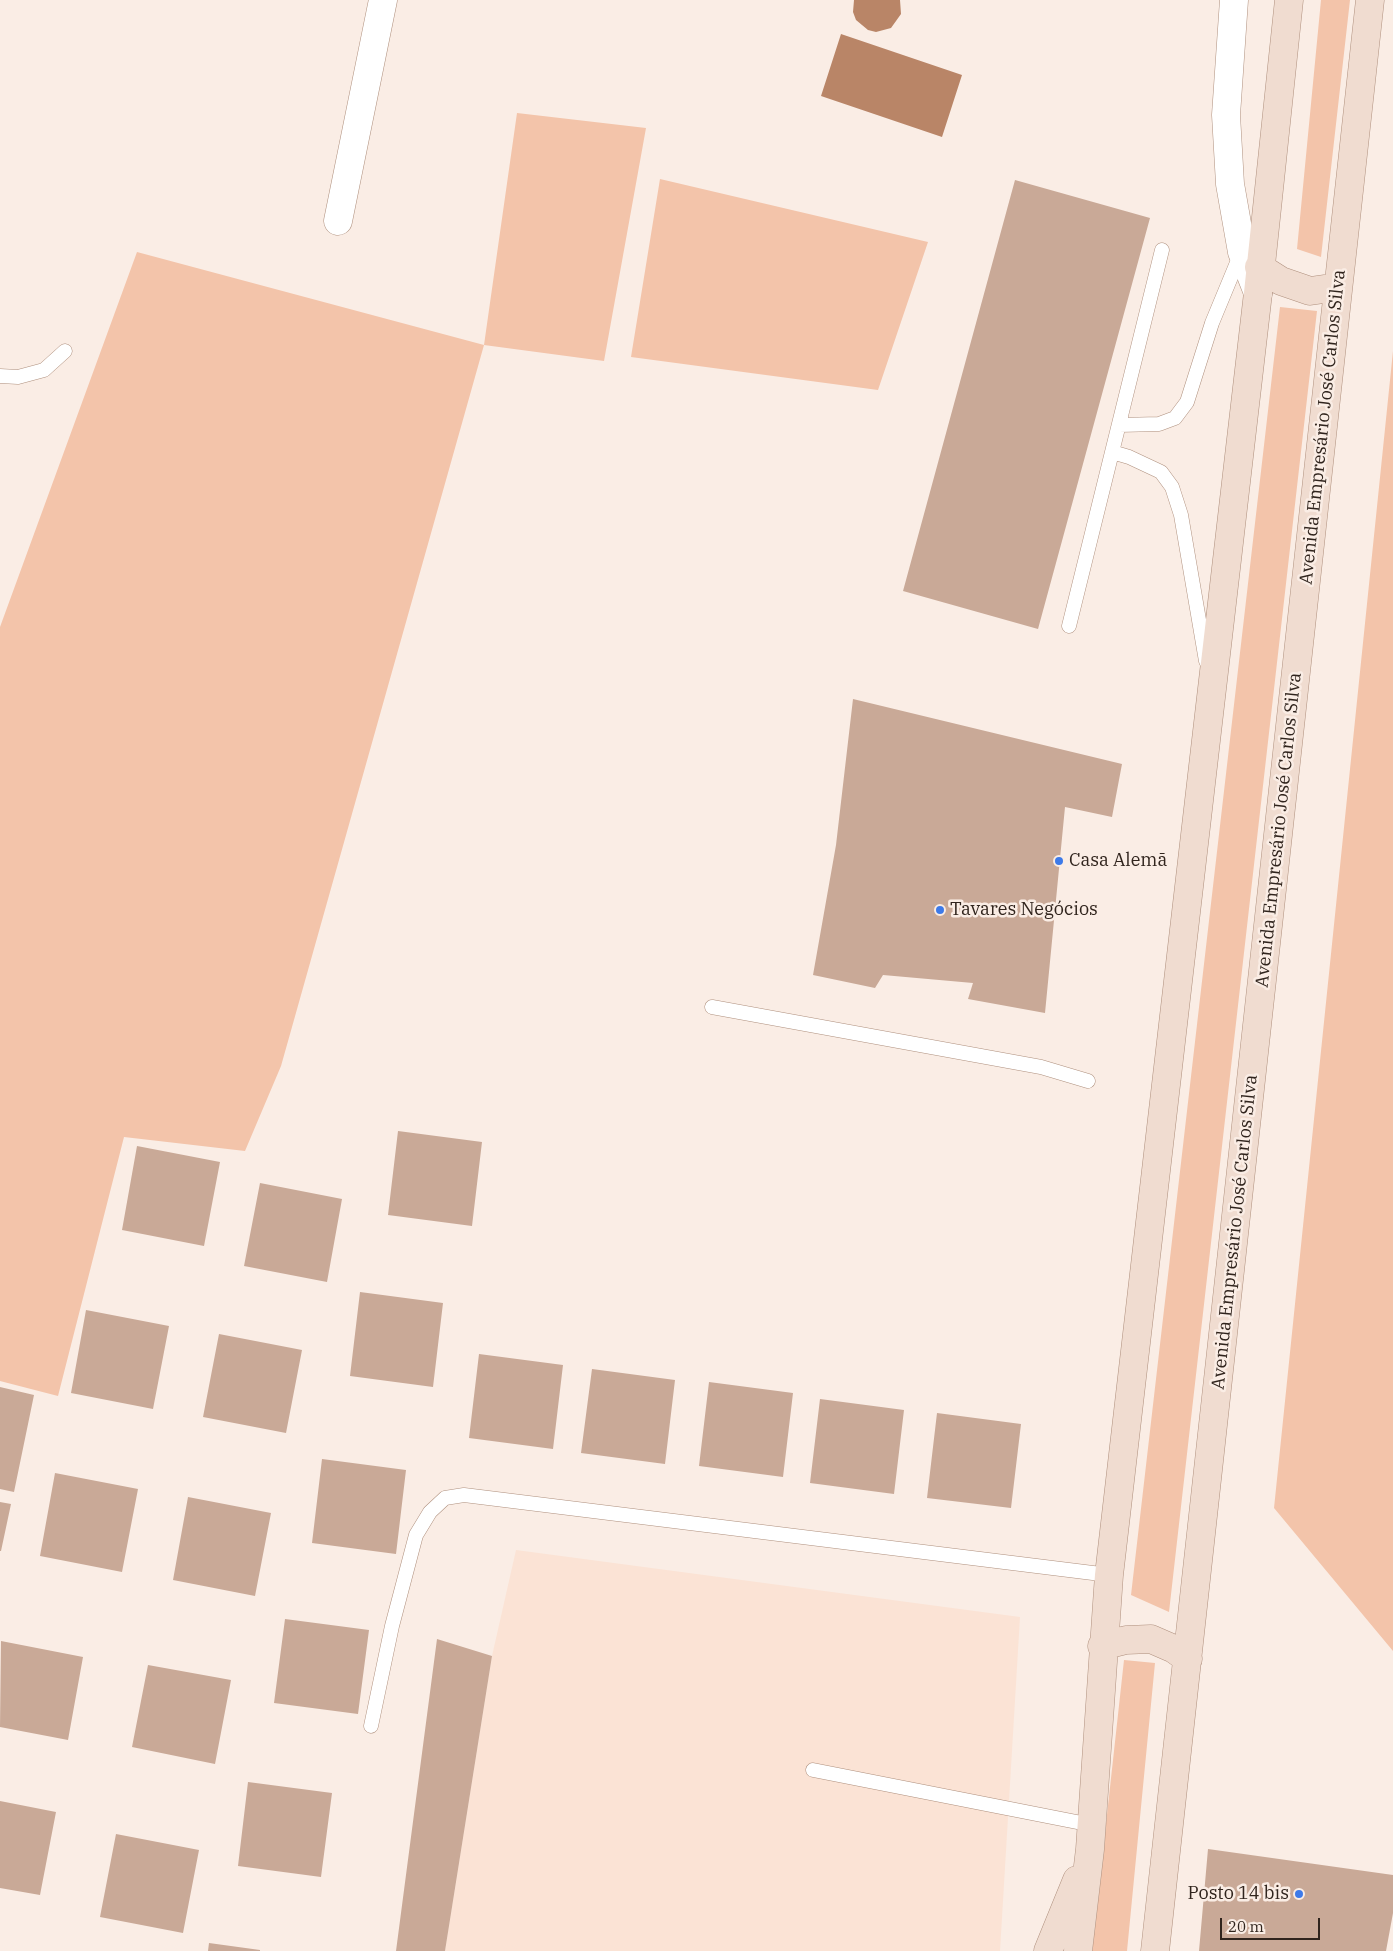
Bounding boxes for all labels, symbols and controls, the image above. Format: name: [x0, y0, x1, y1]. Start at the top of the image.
street label: Avenida Empresário José Carlos Silva: [1296, 268, 1350, 586]
street label: Avenida Empresário José Carlos Silva: [1252, 671, 1306, 989]
place label: Casa Alemã: [1069, 850, 1167, 872]
marker: Casa Alemã: [1053, 855, 1065, 867]
place label: Tavares Negócios: [950, 899, 1098, 921]
marker: Tavares Negócios: [934, 904, 946, 916]
street label: Avenida Empresário José Carlos Silva: [1208, 1073, 1262, 1391]
place label: Posto 14 bis: [1188, 1883, 1289, 1905]
marker: Posto 14 bis: [1293, 1888, 1305, 1900]
scale bar: [1223, 1908, 1323, 1940]
text: 20 m: [1228, 1917, 1264, 1936]

